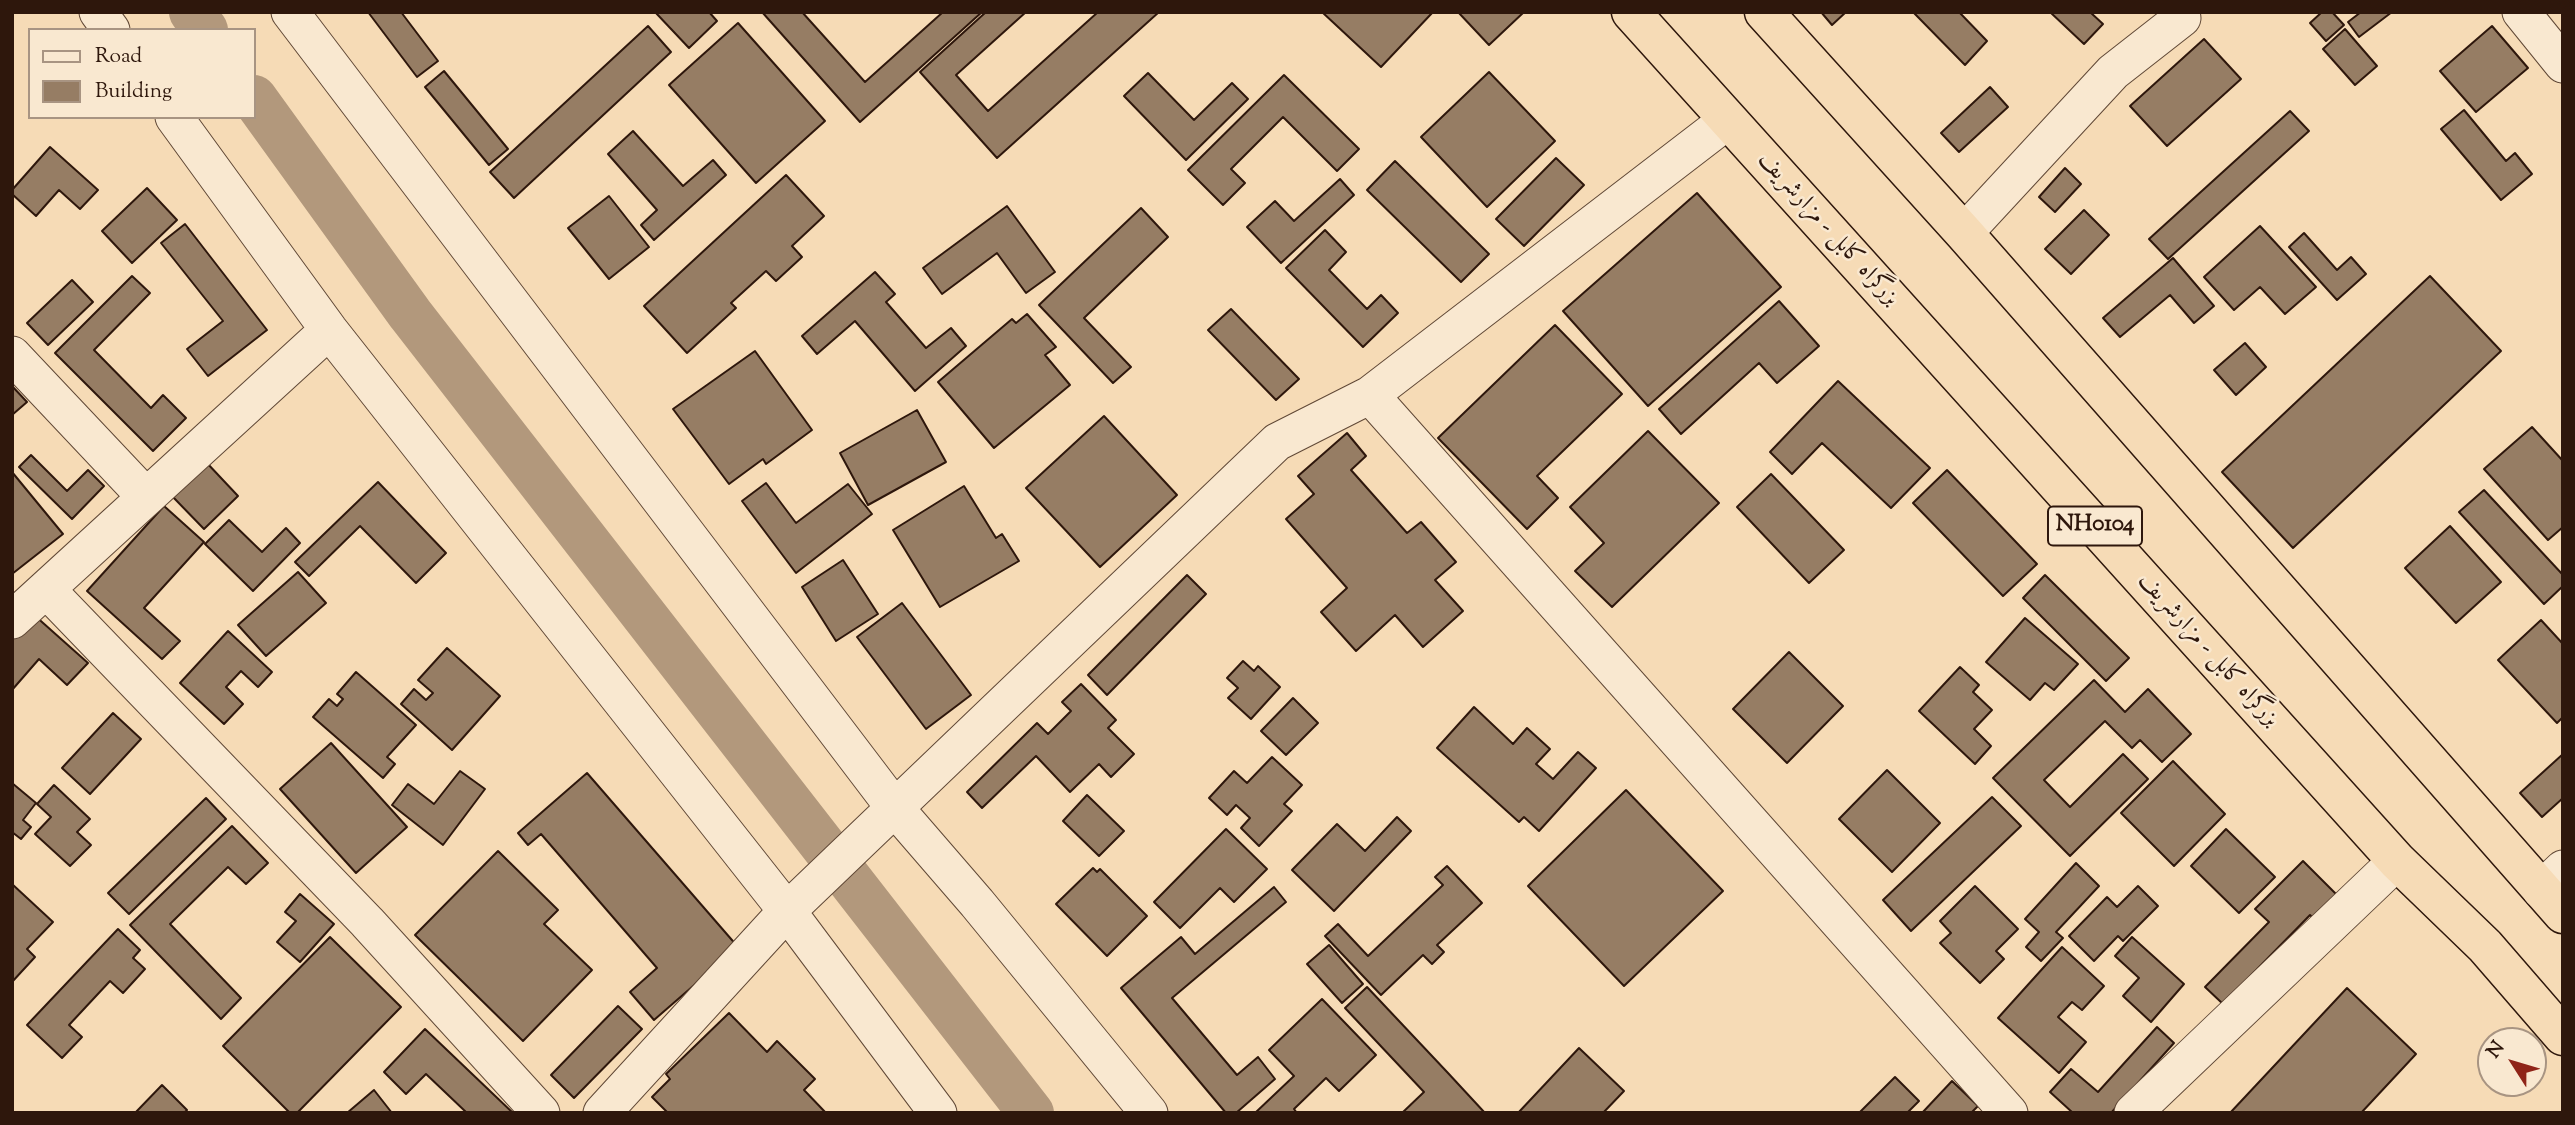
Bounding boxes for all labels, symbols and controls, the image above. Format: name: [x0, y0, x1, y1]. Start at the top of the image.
legend: [28, 28, 256, 119]
text: Road: [95, 42, 142, 72]
text: Building: [95, 77, 172, 107]
street label: بزرگراه کابل - مزارشریف: [1750, 147, 1904, 313]
road number: NH0104: [2048, 506, 2142, 546]
street label: بزرگراه کابل - مزارشریف: [2130, 568, 2284, 734]
north arrow: [2477, 1027, 2547, 1097]
text: N: [2481, 1036, 2512, 1064]

